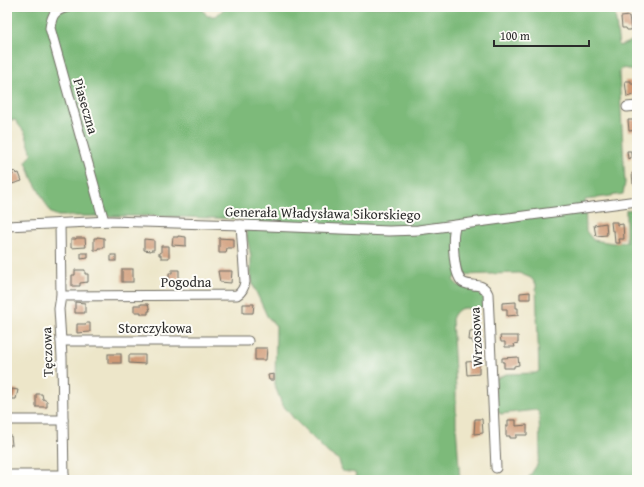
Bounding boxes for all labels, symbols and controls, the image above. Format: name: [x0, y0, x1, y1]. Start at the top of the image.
scale bar: [494, 22, 589, 48]
text: 100 m: [500, 27, 530, 44]
street label: Piaseczna: [69, 76, 104, 137]
street label: Generała Władysława Sikorskiego: [225, 201, 421, 225]
street label: Pogodna: [161, 272, 212, 292]
street label: Wrzosowa: [464, 306, 488, 367]
street label: Storczykowa: [118, 318, 192, 338]
street label: Tęczowa: [36, 326, 58, 377]

